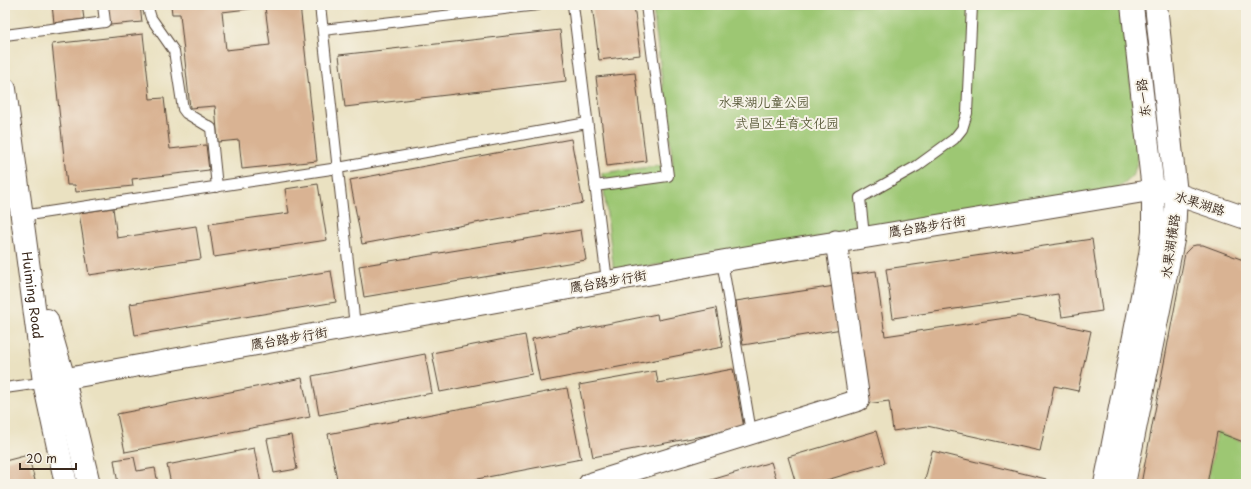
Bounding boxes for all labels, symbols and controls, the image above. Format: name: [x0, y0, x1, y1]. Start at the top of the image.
street label: 东一路: [1131, 78, 1154, 119]
park label: 水果湖儿童公园: [718, 92, 810, 111]
park label: 武昌区生育文化园: [735, 113, 839, 132]
street label: 水果湖路: [1172, 185, 1228, 220]
street label: 鹰台路步行街: [887, 210, 967, 241]
street label: 水果湖横路: [1156, 212, 1183, 279]
street label: Huiming Road: [18, 250, 48, 340]
street label: 鹰台路步行街: [568, 264, 648, 297]
street label: 鹰台路步行街: [249, 321, 329, 354]
scale bar: [20, 445, 76, 471]
text: 20 m: [26, 449, 57, 467]

